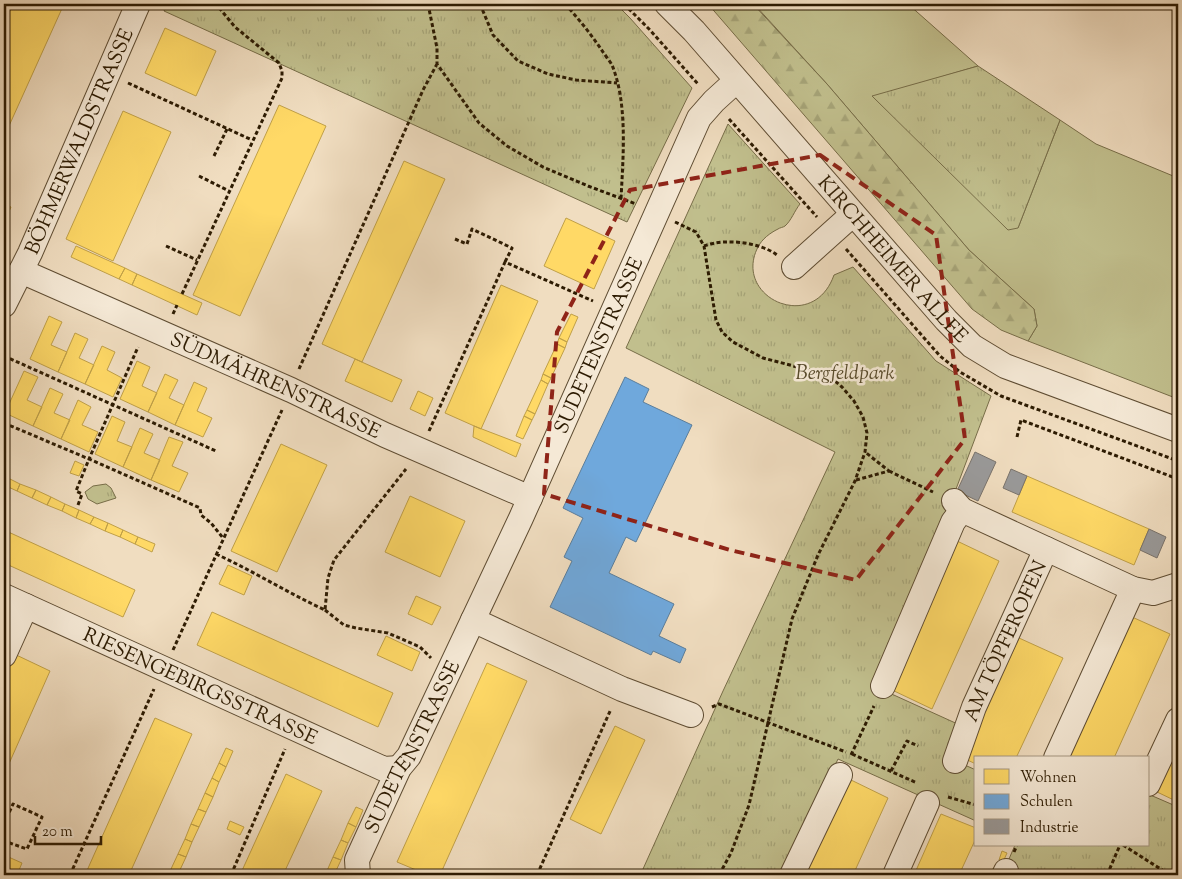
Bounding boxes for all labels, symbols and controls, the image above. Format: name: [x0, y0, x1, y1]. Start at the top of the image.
street label: BÖHMERWALDSTRASSE: [19, 25, 143, 260]
street label: KIRCHHEIMER ALLEE: [810, 170, 973, 351]
street label: SUDETENSTRASSE: [548, 253, 652, 439]
street label: SÜDMÄHRENSTRASSE: [165, 326, 385, 448]
park label: Bergfeldpark: [796, 360, 894, 389]
street label: AM TÖPFEROFEN: [958, 556, 1056, 726]
street label: RIESENGEBIRGSSTRASSE: [78, 622, 322, 754]
street label: SUDETENSTRASSE: [359, 656, 469, 839]
legend: [974, 756, 1150, 846]
text: Wohnen: [1020, 768, 1077, 789]
text: Schulen: [1020, 792, 1073, 813]
scale bar: [35, 814, 101, 846]
text: Industrie: [1020, 818, 1078, 839]
text: 20 m: [42, 822, 73, 843]

